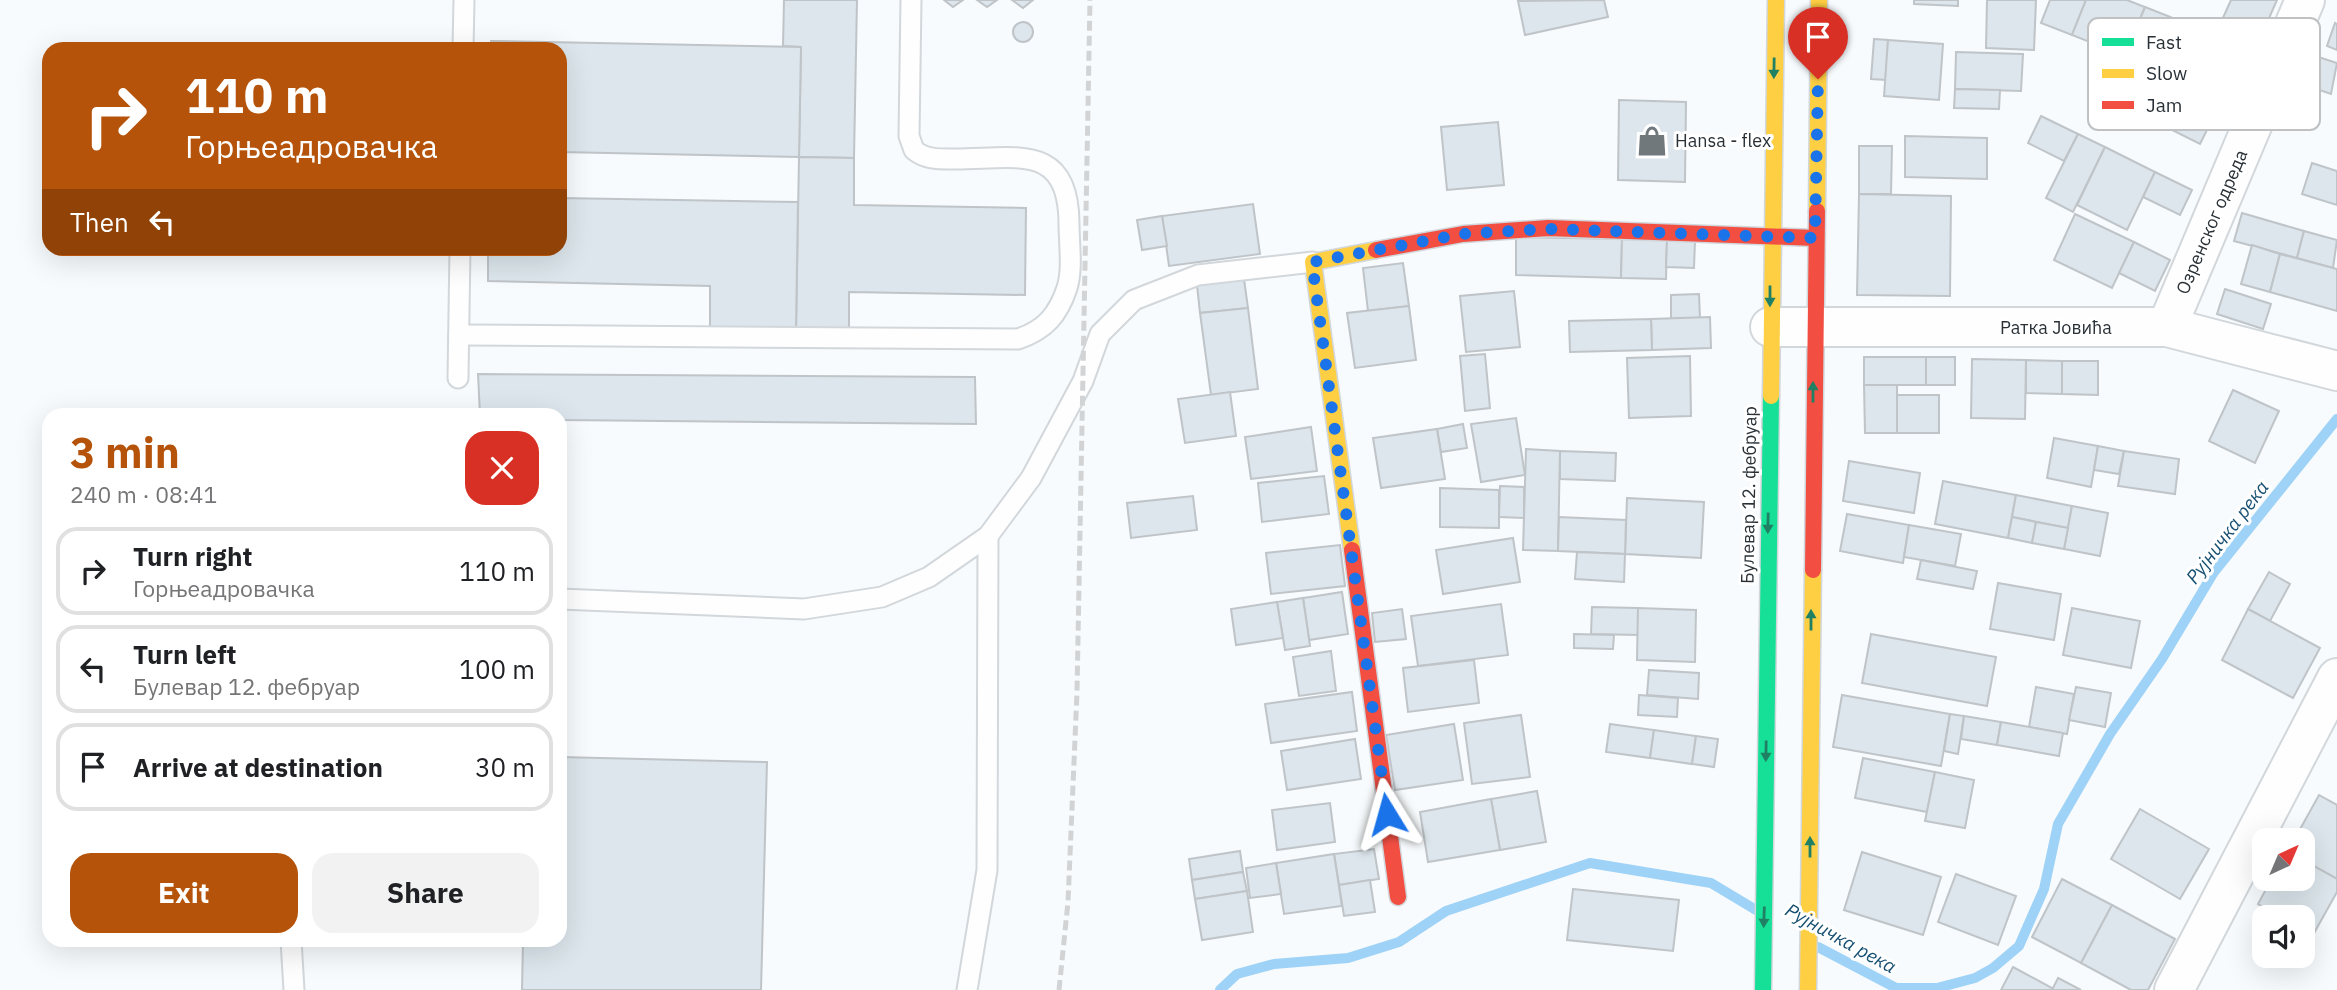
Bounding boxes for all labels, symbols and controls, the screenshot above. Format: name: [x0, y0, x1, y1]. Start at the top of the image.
pin: [1788, 7, 1848, 79]
icon: arrive: [1799, 18, 1837, 56]
legend: [2088, 18, 2320, 130]
text: Fast: [2146, 30, 2182, 54]
one-way arrow: [1769, 57, 1780, 79]
text: Slow: [2146, 61, 2187, 85]
text: 110 m: [185, 63, 329, 126]
icon: right: [70, 70, 161, 161]
text: Jam: [2146, 93, 2182, 117]
shop icon: Hansa - flex: [1635, 124, 1669, 158]
text: Горњеадровачка: [185, 125, 438, 167]
place label: Hansa - flex: [1675, 129, 1771, 152]
street label: Озренског одреда: [2171, 146, 2253, 298]
icon: left: [143, 203, 181, 241]
text: Then: [70, 205, 129, 239]
one-way arrow: [1764, 285, 1776, 307]
street label: Ратка Јовића: [2000, 316, 2112, 339]
one-way arrow: [1807, 381, 1819, 403]
street label: Булевар 12. фебруар: [1735, 406, 1762, 584]
text: 3 min: [70, 425, 180, 480]
button: close: [465, 431, 539, 505]
water label: Рујничка река: [2180, 476, 2274, 588]
text: 240 m · 08:41: [70, 479, 217, 509]
one-way arrow: [1762, 512, 1774, 534]
text: Turn right: [133, 539, 252, 573]
icon: right: [74, 552, 112, 590]
text: 110 m: [459, 554, 535, 588]
text: Горњеадровачка: [133, 573, 315, 603]
one-way arrow: [1806, 609, 1817, 631]
text: Turn left: [133, 637, 236, 671]
icon: left: [74, 650, 112, 688]
text: 100 m: [459, 652, 535, 686]
text: Булевар 12. фебруар: [133, 671, 360, 701]
one-way arrow: [1760, 740, 1772, 762]
icon: arrive: [74, 748, 112, 786]
text: Arrive at destination: [133, 750, 383, 784]
text: 30 m: [475, 750, 535, 784]
position arrow: [1350, 777, 1424, 851]
north arrow: [2252, 828, 2315, 891]
map controls: [2252, 828, 2315, 968]
one-way arrow: [1804, 836, 1816, 858]
button: Exit: [70, 853, 298, 933]
button: Share: [312, 853, 539, 933]
water label: Рујничка река: [1781, 898, 1901, 978]
button: sound: [2252, 905, 2315, 968]
one-way arrow: [1758, 906, 1769, 928]

